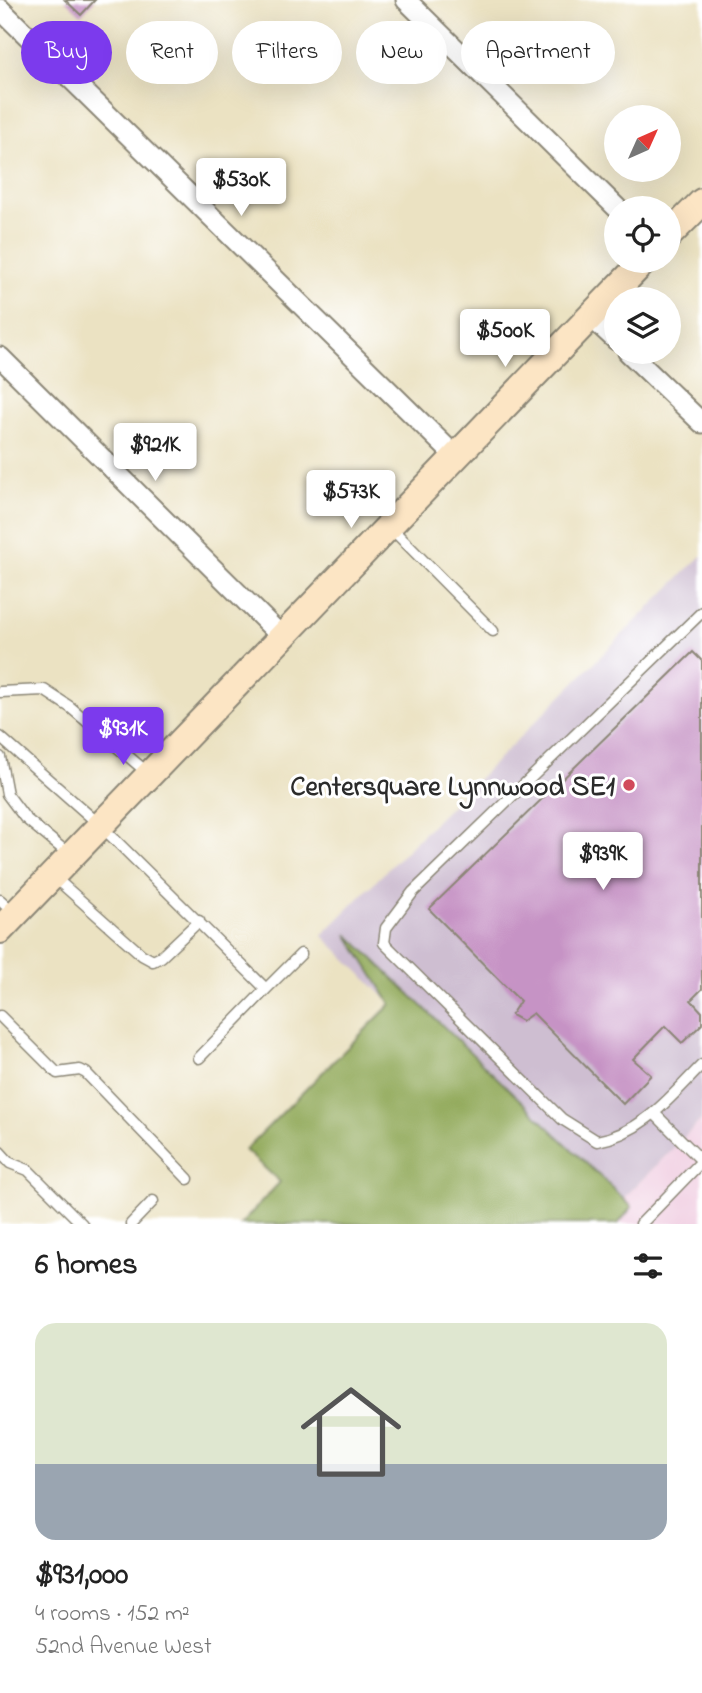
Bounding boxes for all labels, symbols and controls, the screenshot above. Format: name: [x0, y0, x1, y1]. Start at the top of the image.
chip: Buy: [21, 21, 112, 84]
chip: Rent: [126, 21, 218, 84]
chip: Filters: [232, 21, 342, 84]
chip: New: [356, 21, 447, 84]
chip: Apartment: [461, 21, 615, 84]
north arrow: [604, 105, 681, 182]
map controls: [604, 105, 681, 364]
pin: $530K: [192, 158, 290, 218]
text: $530K: [212, 164, 270, 197]
button: locate: [604, 196, 681, 273]
button: layers: [604, 287, 681, 364]
pin: $500K: [456, 310, 554, 369]
text: $500K: [476, 315, 534, 348]
pin: $921K: [106, 424, 204, 483]
text: $921K: [130, 429, 180, 462]
pin: $573K: [302, 470, 400, 530]
text: $573K: [322, 476, 380, 509]
pin: $931K: [74, 708, 172, 767]
text: $931K: [99, 713, 147, 746]
place label: Centersquare Lynnwood SE1: [290, 768, 615, 809]
marker: Centersquare Lynnwood SE1: [621, 777, 637, 793]
pin: $939K: [554, 832, 652, 892]
text: $939K: [579, 838, 627, 871]
text: 6 homes: [35, 1244, 138, 1288]
icon: filters: [629, 1247, 667, 1285]
icon: home: [288, 1369, 414, 1495]
text: $931,000: [35, 1554, 128, 1598]
text: 4 rooms · 152 m²: [35, 1598, 190, 1631]
text: 52nd Avenue West: [35, 1631, 212, 1664]

